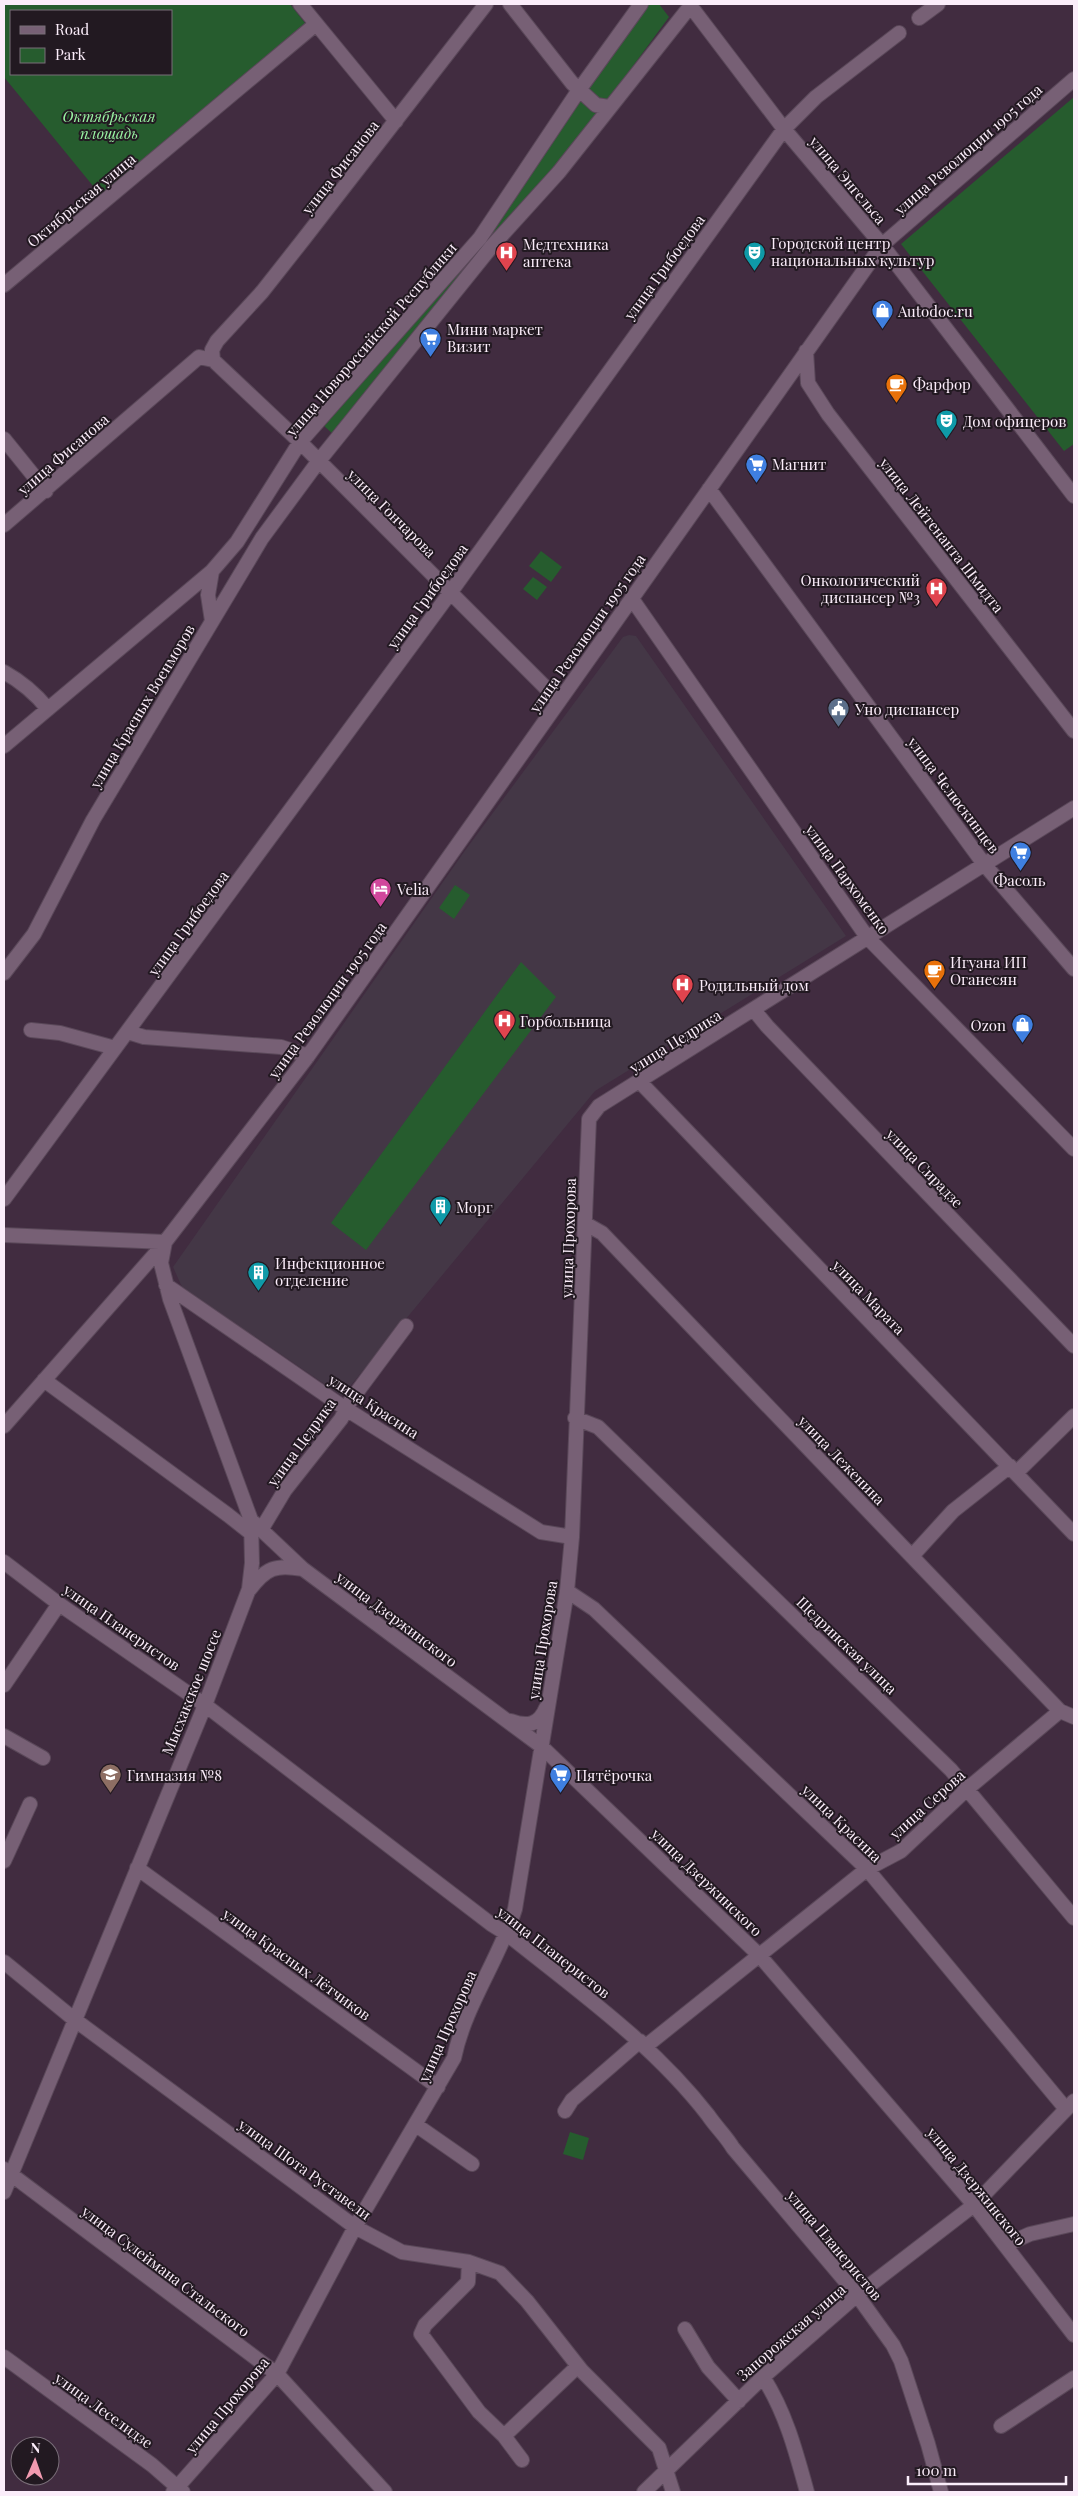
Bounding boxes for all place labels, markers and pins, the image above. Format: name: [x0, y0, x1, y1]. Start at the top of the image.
place label: Городской центр национальных культур: [771, 233, 935, 270]
place label: Медтехника аптека: [523, 234, 609, 271]
theatre icon: Городской центр национальных культур: [743, 240, 767, 271]
hospital icon: Медтехника аптека: [495, 241, 519, 272]
shop icon: Autodoc.ru: [870, 299, 894, 330]
place label: Autodoc.ru: [897, 301, 973, 321]
place label: Мини маркет Визит: [447, 319, 543, 356]
supermarket icon: Мини маркет Визит: [419, 326, 443, 357]
cafe icon: Фарфор: [885, 372, 909, 403]
place label: Фарфор: [913, 374, 971, 394]
theatre icon: Дом офицеров: [935, 409, 959, 440]
place label: Дом офицеров: [963, 411, 1066, 431]
supermarket icon: Магнит: [744, 452, 768, 483]
place label: Магнит: [772, 454, 826, 474]
place label: Онкологический диспансер №3: [800, 570, 920, 607]
hospital icon: Онкологический диспансер №3: [924, 577, 948, 608]
public building icon: Уно диспансер: [827, 697, 851, 728]
place label: Уно диспансер: [854, 699, 960, 719]
supermarket icon: Фасоль: [1008, 840, 1032, 871]
place label: Фасоль: [995, 870, 1046, 890]
hotel icon: Velia: [369, 877, 393, 908]
place label: Velia: [396, 879, 430, 899]
place label: Игуана ИП Оганесян: [950, 952, 1027, 989]
cafe icon: Игуана ИП Оганесян: [922, 959, 946, 990]
hospital icon: Родильный дом: [671, 973, 695, 1004]
place label: Родильный дом: [699, 975, 809, 995]
hospital icon: Горбольница: [492, 1009, 516, 1040]
place label: Горбольница: [520, 1011, 612, 1031]
shop icon: Ozon: [1010, 1013, 1034, 1044]
place label: Ozon: [971, 1015, 1006, 1035]
building icon: Морг: [428, 1195, 452, 1226]
place label: Морг: [456, 1197, 493, 1217]
place label: Инфекционное отделение: [275, 1253, 385, 1290]
building icon: Инфекционное отделение: [247, 1260, 271, 1291]
school or university icon: Гимназия №8: [99, 1763, 123, 1794]
supermarket icon: Пятёрочка: [548, 1763, 572, 1794]
place label: Гимназия №8: [127, 1765, 222, 1785]
place label: Пятёрочка: [576, 1765, 653, 1785]

